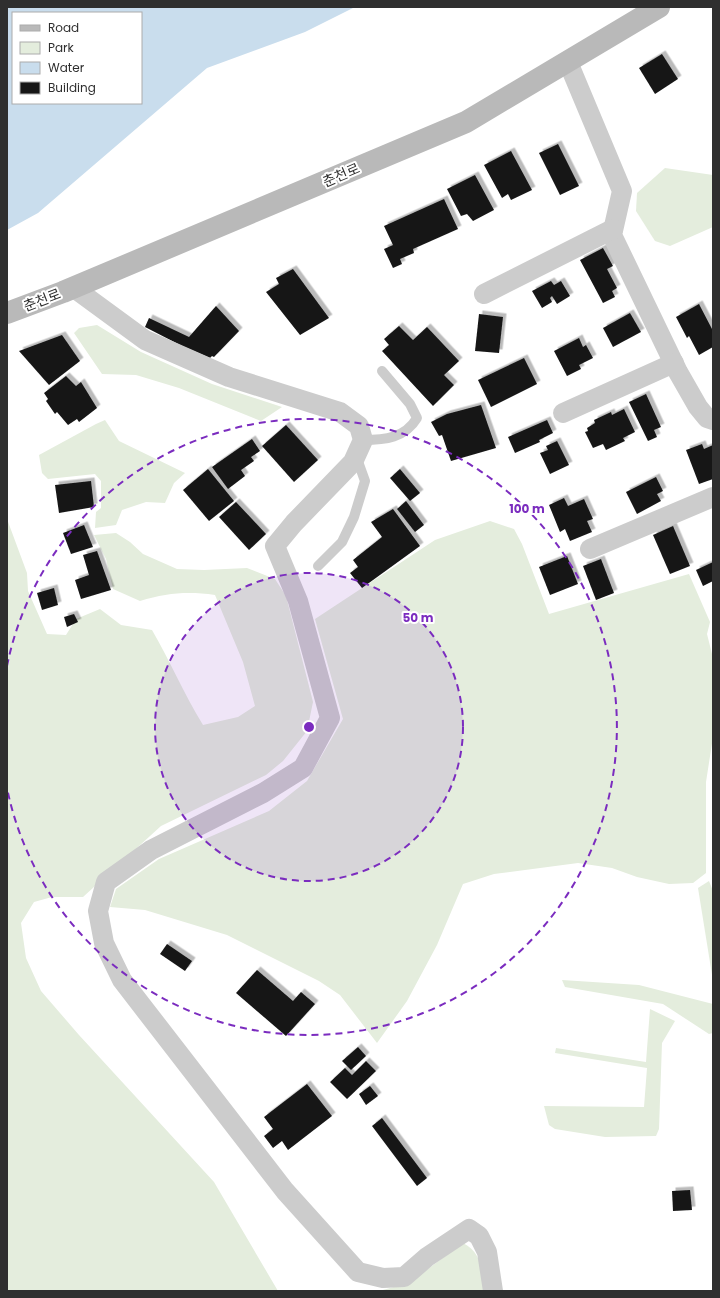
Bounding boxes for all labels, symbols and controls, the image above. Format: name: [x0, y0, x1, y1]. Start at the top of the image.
legend: [12, 12, 142, 104]
text: Road: [48, 19, 79, 36]
text: Park: [48, 39, 75, 56]
text: Water: [48, 59, 85, 76]
text: Building: [48, 79, 96, 96]
street label: 춘천로: [319, 158, 363, 192]
street label: 춘천로: [20, 284, 64, 316]
text: 100 m: [509, 500, 545, 517]
text: 50 m: [403, 609, 434, 626]
centre of rings: [302, 720, 316, 734]

